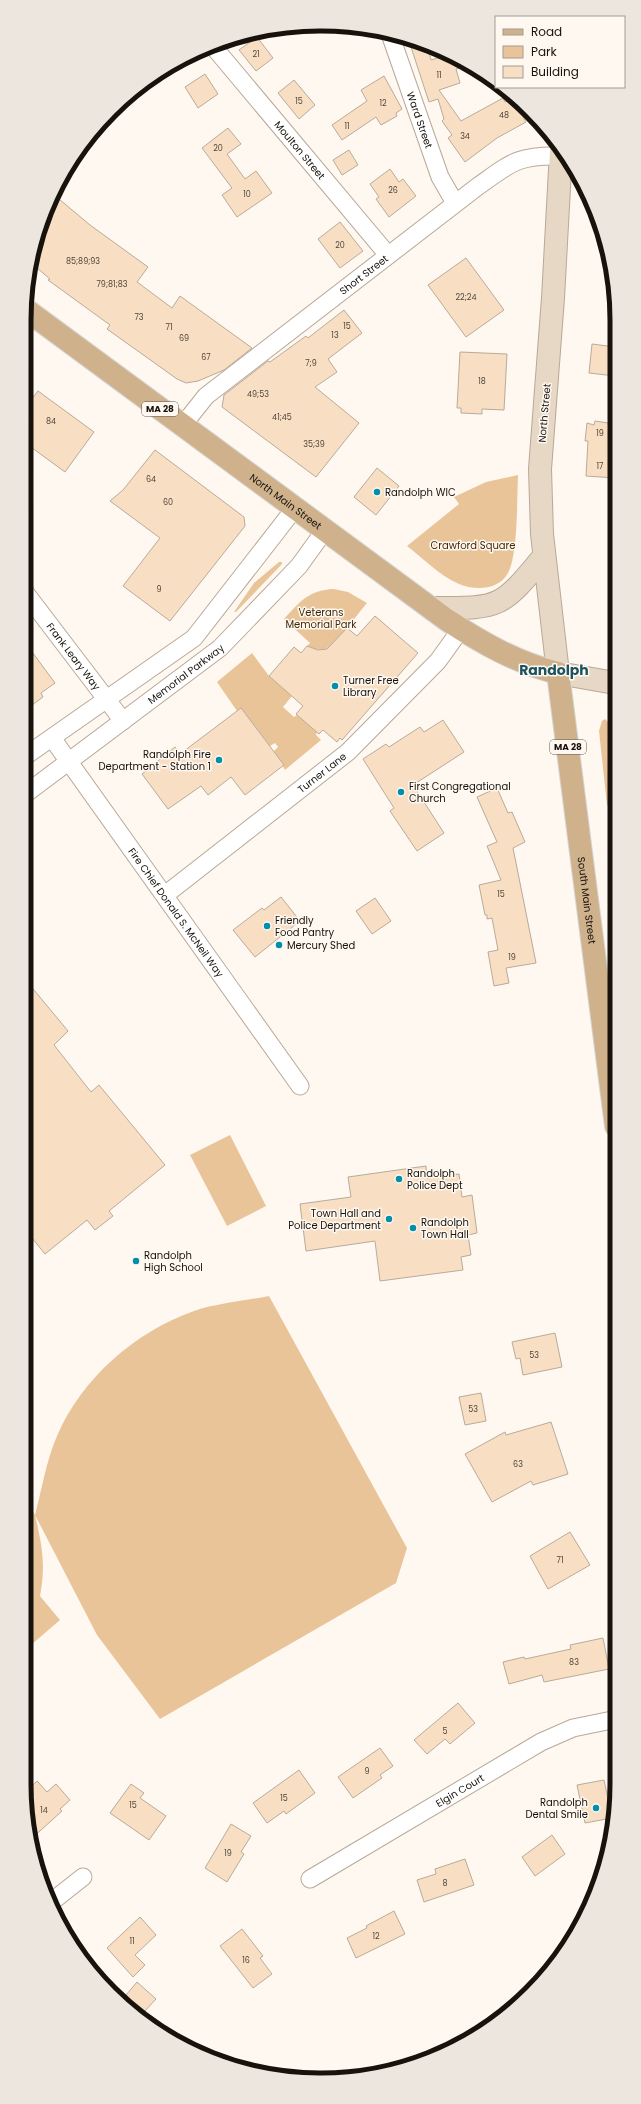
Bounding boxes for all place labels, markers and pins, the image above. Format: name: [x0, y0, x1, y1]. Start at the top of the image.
place label: Randolph WIC: [385, 485, 456, 500]
marker: Randolph WIC: [372, 487, 382, 497]
place label: Turner Free Library: [343, 673, 399, 700]
marker: Turner Free Library: [330, 681, 340, 691]
place label: Randolph Fire Department - Station 1: [98, 747, 211, 774]
marker: Randolph Fire Department - Station 1: [214, 755, 224, 765]
place label: First Congregational Church: [409, 779, 511, 806]
marker: First Congregational Church: [396, 787, 406, 797]
place label: Friendly Food Pantry: [275, 913, 335, 940]
marker: Friendly Food Pantry: [262, 921, 272, 931]
place label: Mercury Shed: [287, 938, 355, 953]
marker: Mercury Shed: [274, 940, 284, 950]
place label: Randolph Police Dept: [407, 1166, 463, 1193]
marker: Randolph Police Dept: [394, 1174, 404, 1184]
place label: Town Hall and Police Department: [288, 1206, 381, 1233]
marker: Town Hall and Police Department: [384, 1214, 394, 1224]
place label: Randolph Town Hall: [421, 1215, 469, 1242]
marker: Randolph Town Hall: [408, 1223, 418, 1233]
place label: Randolph High School: [144, 1248, 203, 1275]
marker: Randolph High School: [131, 1256, 141, 1266]
place label: Randolph Dental Smile: [526, 1795, 588, 1822]
marker: Randolph Dental Smile: [591, 1803, 601, 1813]

